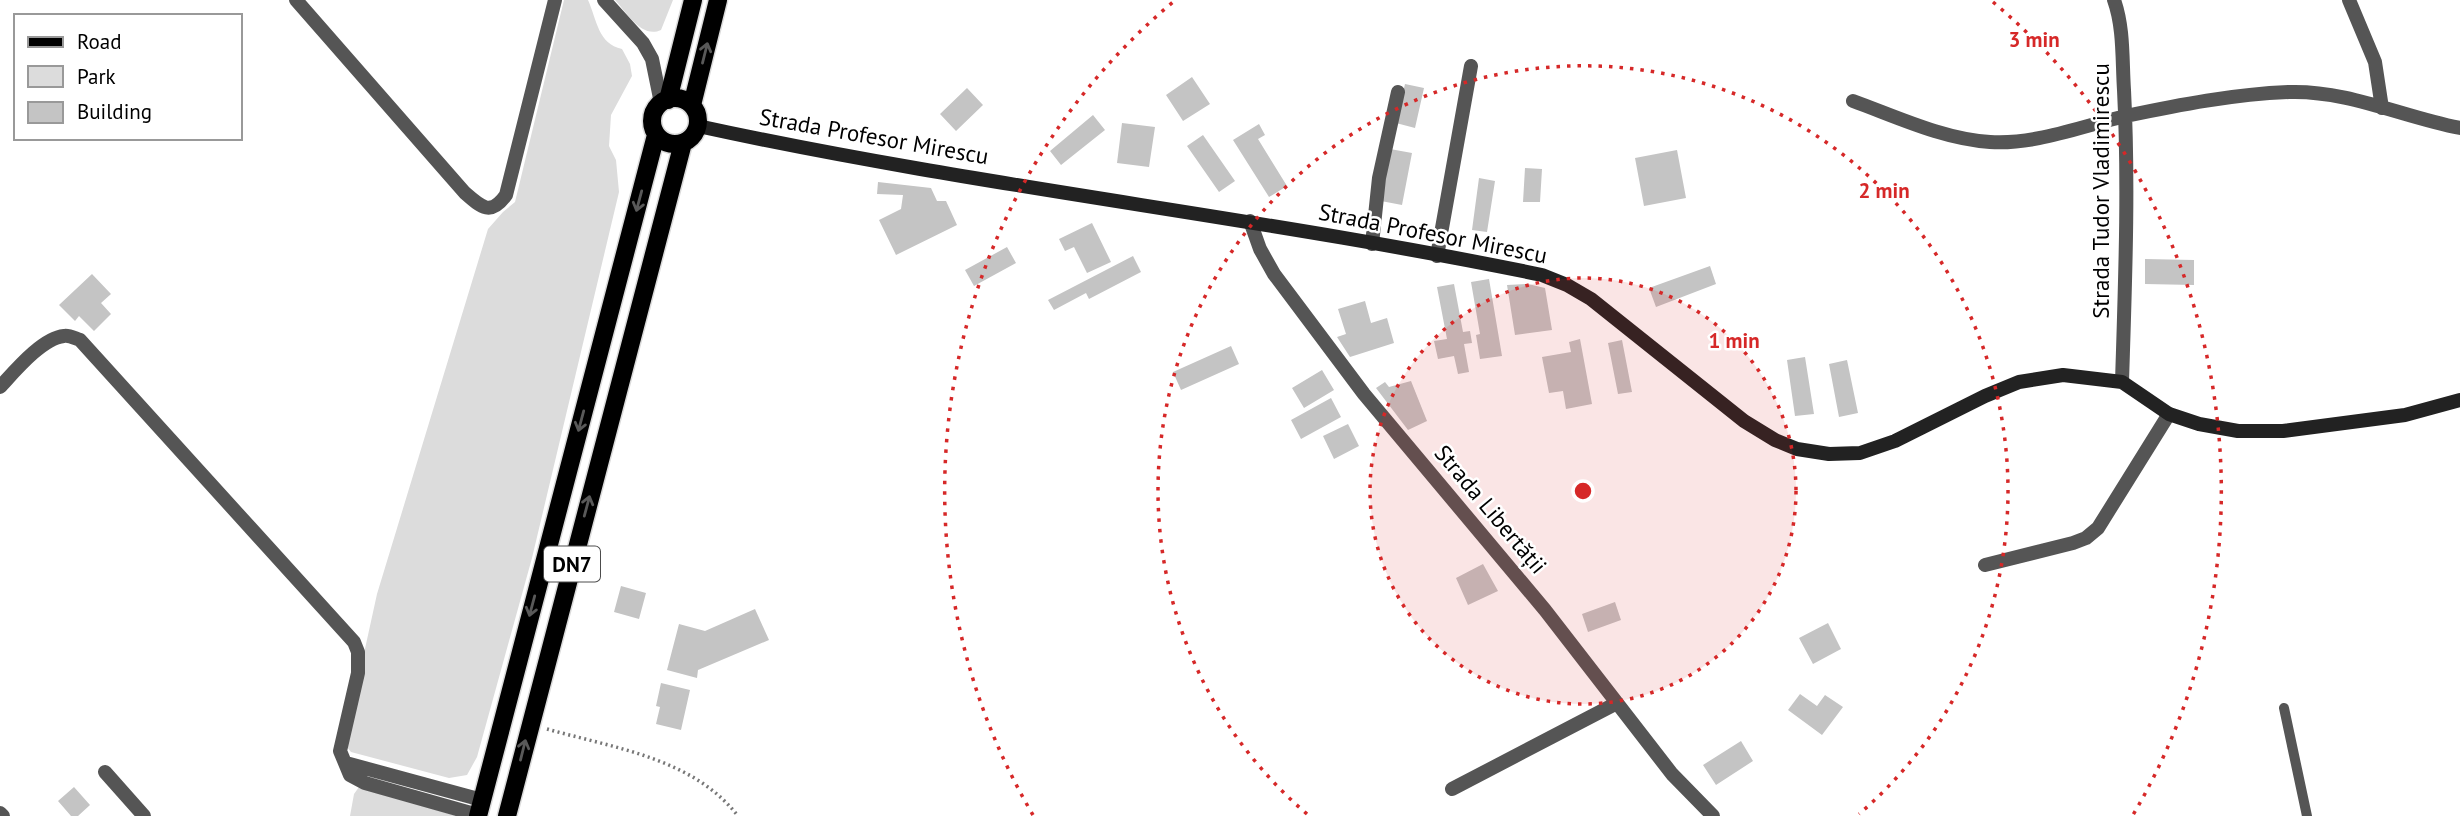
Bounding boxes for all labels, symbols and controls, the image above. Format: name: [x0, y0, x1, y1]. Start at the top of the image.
legend: [14, 14, 242, 140]
text: 3 min: [2008, 26, 2060, 53]
text: Road: [77, 28, 121, 55]
one-way arrow: [699, 42, 712, 65]
text: Park: [77, 63, 116, 90]
street label: Strada Tudor Vladimirescu: [2086, 63, 2115, 319]
text: Building: [77, 98, 152, 125]
street label: Strada Profesor Mirescu: [757, 102, 991, 170]
text: 2 min: [1858, 177, 1910, 204]
one-way arrow: [632, 189, 645, 212]
street label: Strada Profesor Mirescu: [1316, 197, 1550, 269]
text: 1 min: [1708, 327, 1760, 354]
one-way arrow: [574, 409, 587, 432]
street label: Strada Libertății: [1429, 439, 1553, 579]
centre of rings: [1571, 479, 1595, 503]
one-way arrow: [581, 495, 594, 518]
road number: DN7: [544, 546, 600, 582]
one-way arrow: [525, 594, 538, 617]
one-way arrow: [517, 739, 530, 762]

